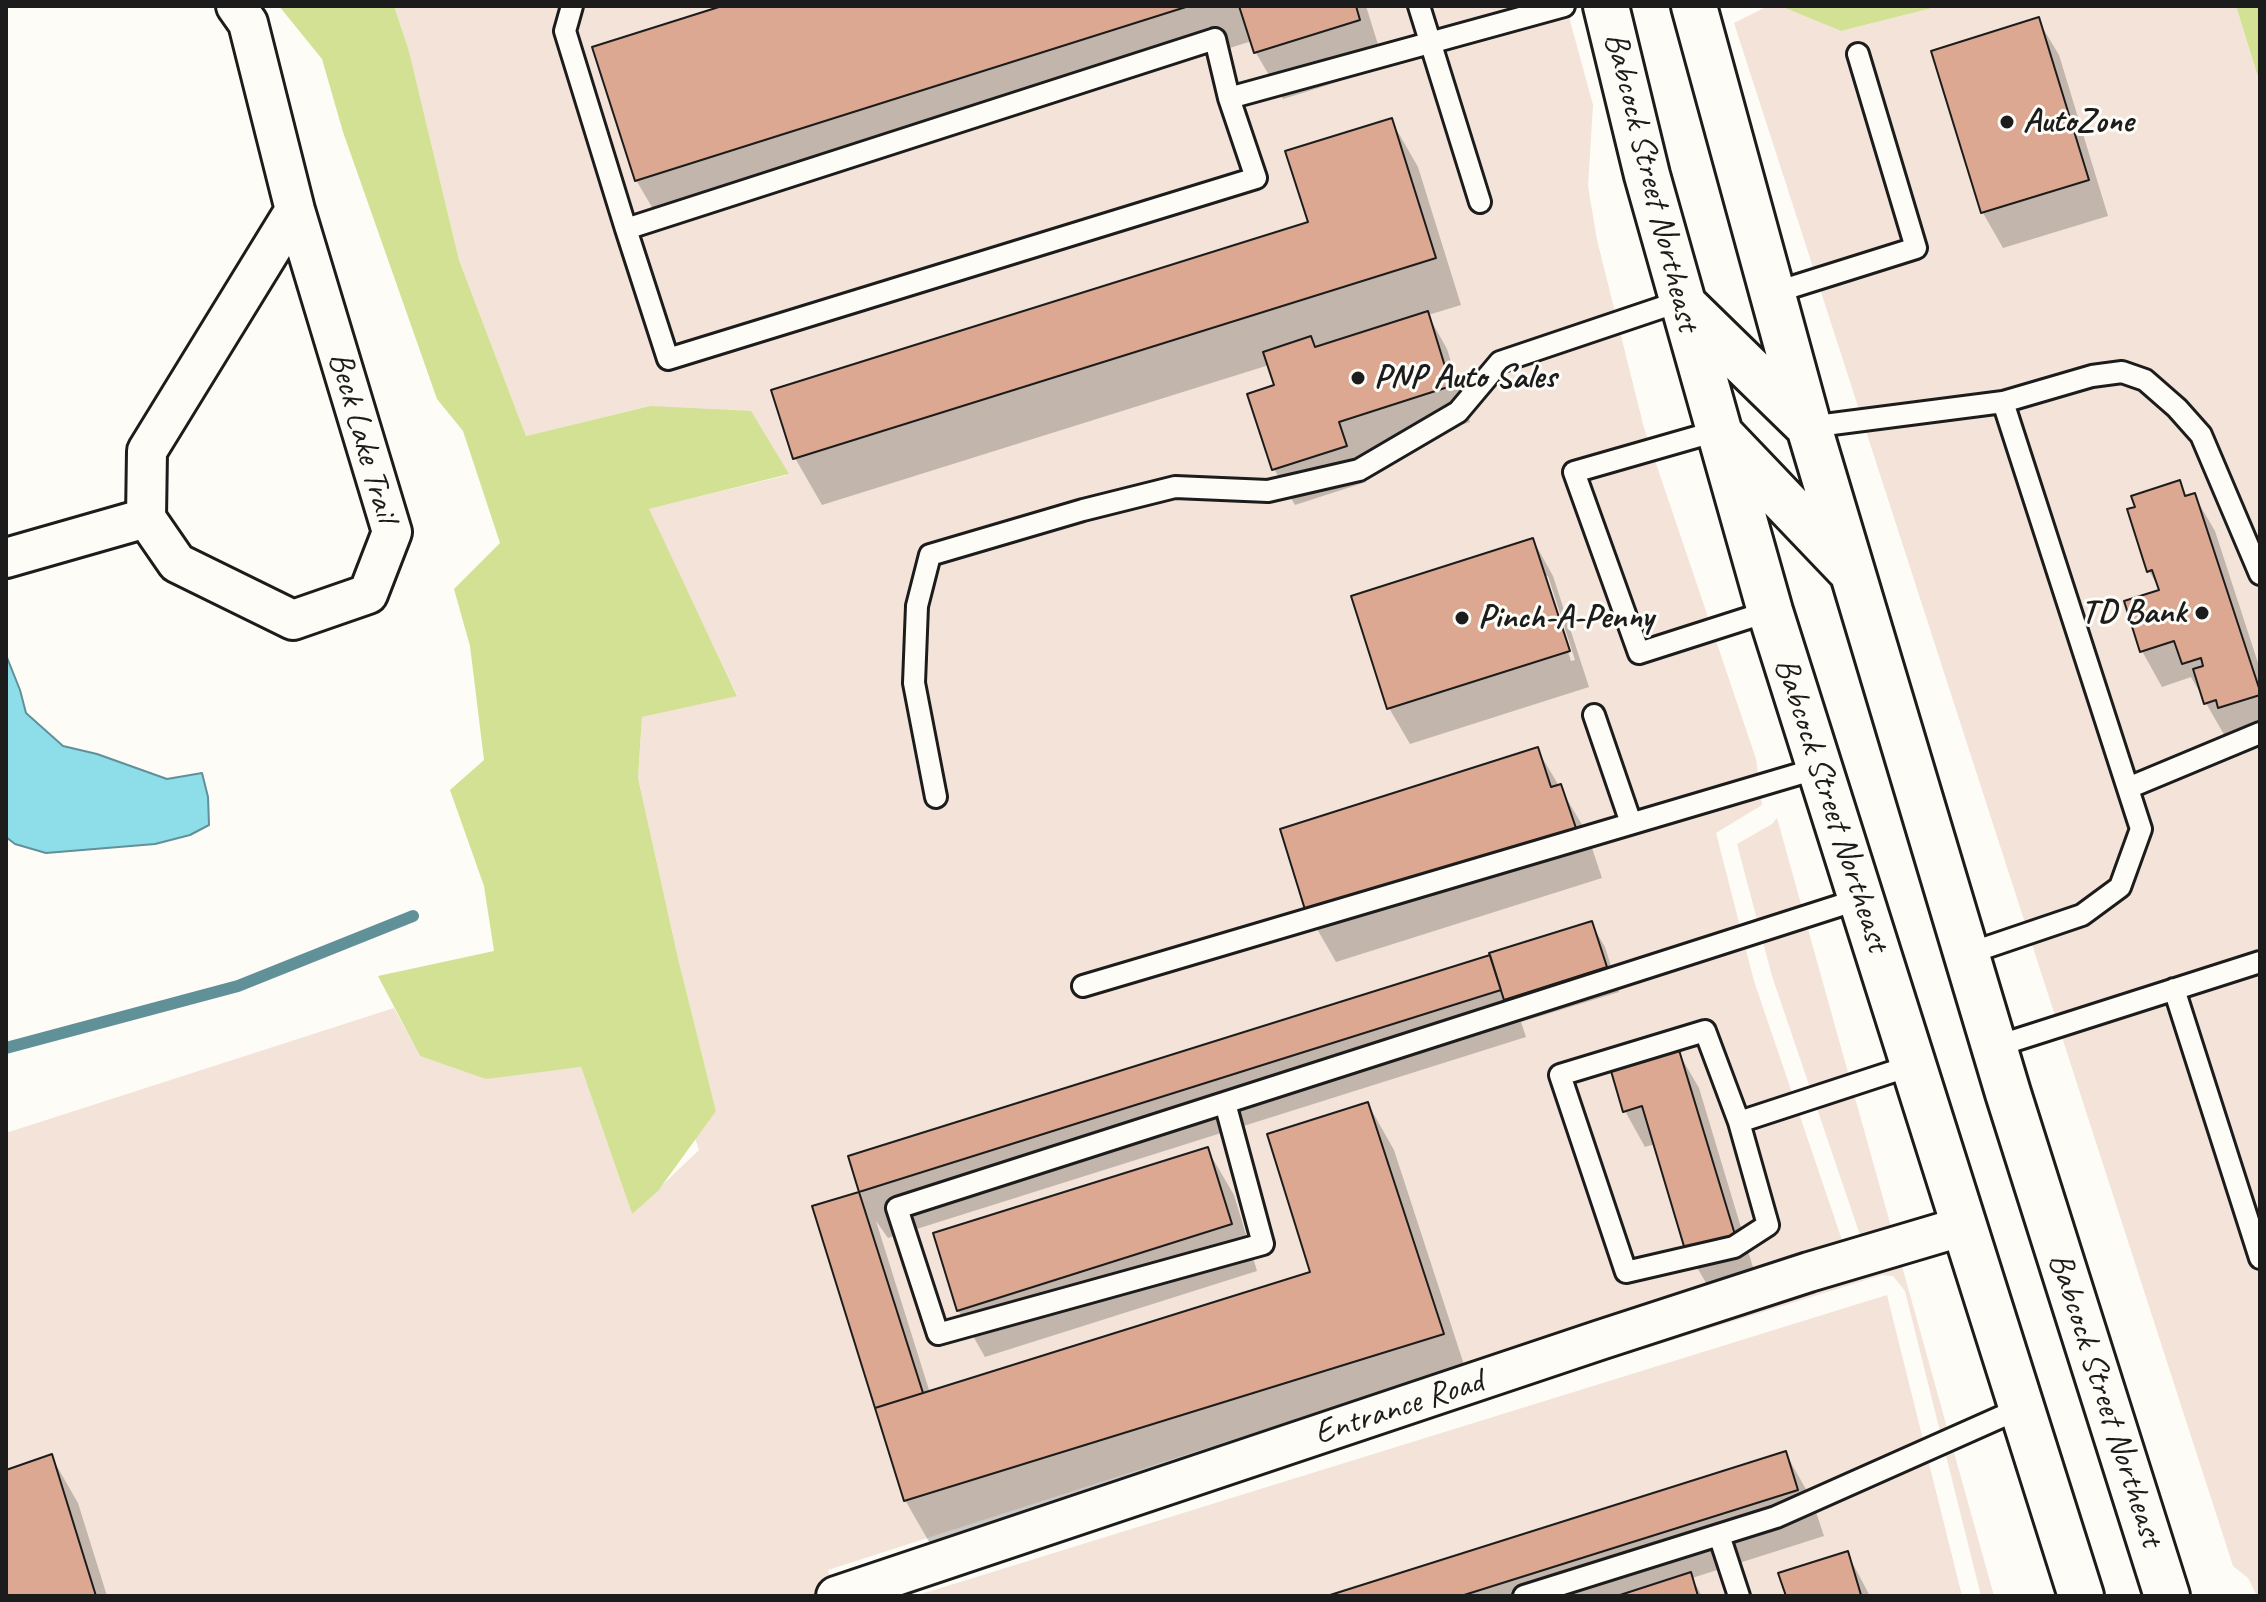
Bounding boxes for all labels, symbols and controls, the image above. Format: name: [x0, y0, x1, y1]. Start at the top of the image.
street label: Babcock Street Northeast: [1594, 29, 1708, 335]
place label: AutoZone: [2023, 102, 2133, 142]
marker: AutoZone: [1998, 113, 2016, 131]
street label: Beck Lake Trail: [318, 348, 406, 526]
place label: PNP Auto Sales: [1374, 358, 1556, 398]
marker: PNP Auto Sales: [1349, 369, 1367, 387]
place label: TD Bank: [2081, 593, 2186, 633]
place label: Pinch-A-Penny: [1478, 598, 1653, 638]
marker: TD Bank: [2193, 604, 2211, 622]
marker: Pinch-A-Penny: [1453, 609, 1471, 627]
street label: Babcock Street Northeast: [1764, 653, 1898, 957]
street label: Babcock Street Northeast: [2038, 1248, 2172, 1552]
street label: Entrance Road: [1309, 1362, 1489, 1454]

